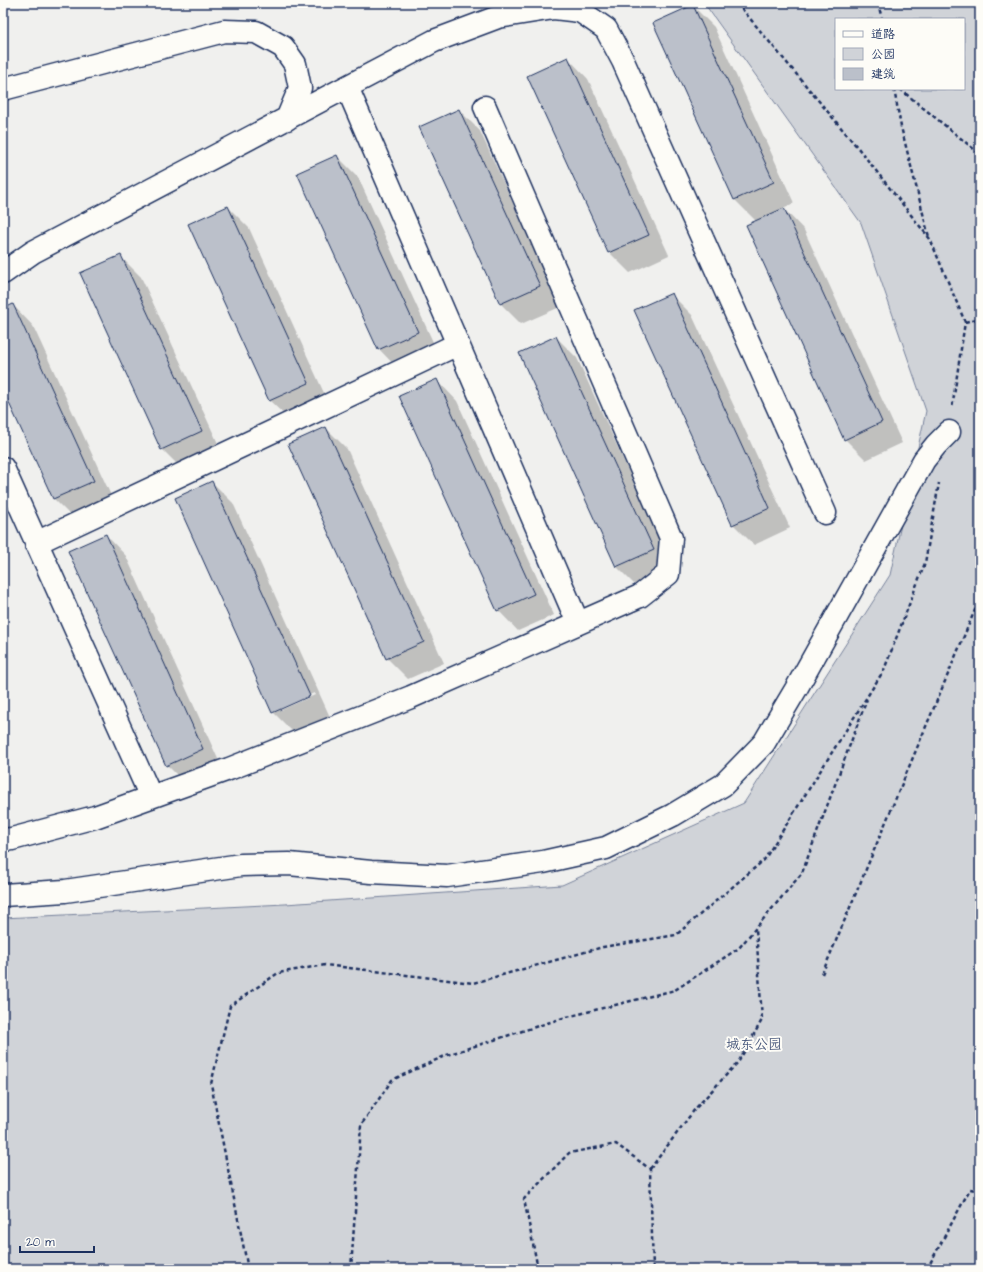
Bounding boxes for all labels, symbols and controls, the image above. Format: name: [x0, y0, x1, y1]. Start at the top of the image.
legend: [835, 18, 965, 90]
text: 道路: [871, 26, 895, 43]
text: 公园: [871, 46, 895, 63]
text: 建筑: [871, 66, 895, 83]
park label: 城东公园: [726, 1035, 782, 1055]
scale bar: [20, 1228, 94, 1254]
text: 20 m: [26, 1234, 55, 1251]

